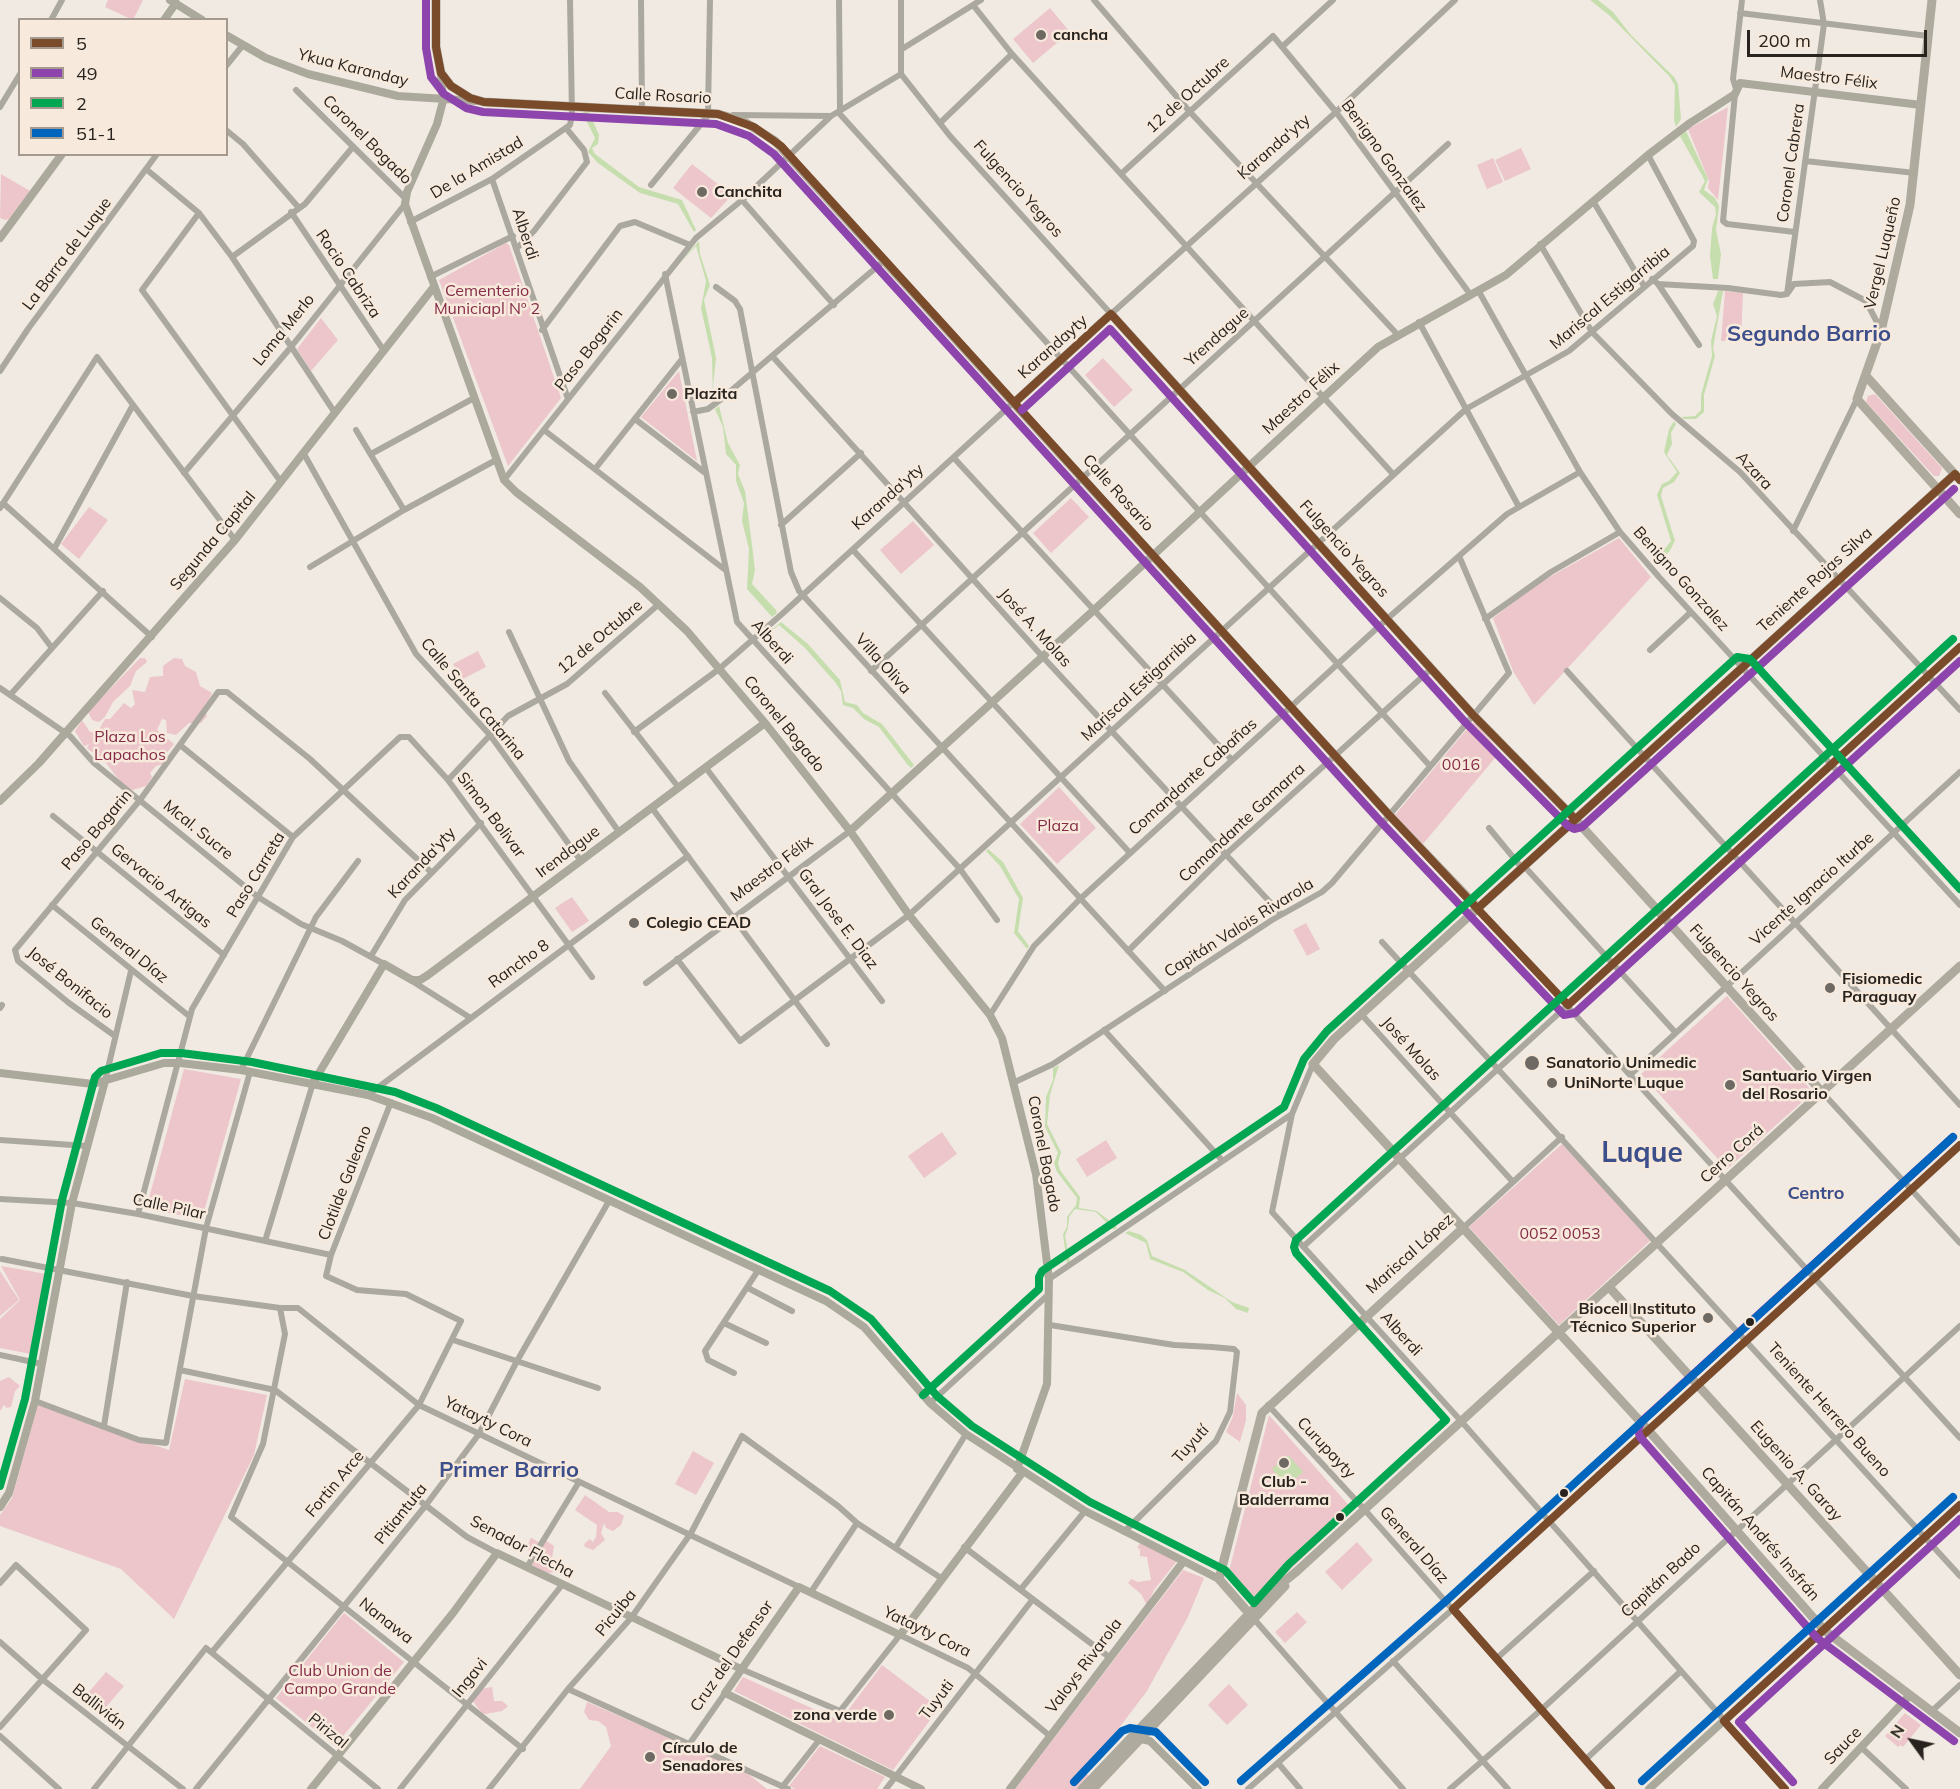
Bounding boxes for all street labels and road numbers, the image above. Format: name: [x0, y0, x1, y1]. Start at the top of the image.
street label: Ykua Karanday: [296, 45, 410, 91]
street label: 12 de Octubre: [1143, 53, 1233, 137]
street label: Maestro Félix: [1779, 62, 1879, 94]
street label: Calle Rosario: [614, 84, 712, 108]
street label: Coronel Bogado: [318, 91, 416, 189]
street label: Benigno Gonzalez: [1337, 96, 1431, 216]
street label: Coronel Cabrera: [1773, 102, 1809, 224]
street label: Karanda'yty: [1234, 110, 1314, 184]
street label: De la Amistad: [427, 133, 527, 203]
street label: Fulgencio Yegros: [969, 136, 1067, 242]
street label: La Barra de Luque: [18, 194, 116, 314]
street label: Vergel Luqueño: [1861, 195, 1905, 311]
street label: Alberdi: [508, 206, 542, 262]
street label: Rocio Cabriza: [311, 226, 385, 322]
street label: Mariscal Estigarribia: [1546, 242, 1674, 354]
street label: Loma Merlo: [249, 290, 319, 370]
street label: Yrendague: [1181, 303, 1253, 371]
street label: Paso Bogarin: [551, 305, 627, 395]
street label: Karandayty: [1014, 311, 1092, 383]
street label: Maestro Félix: [1259, 358, 1343, 438]
street label: Azara: [1732, 448, 1776, 494]
street label: Calle Rosario: [1078, 451, 1158, 535]
street label: Karanda'yty: [848, 460, 928, 534]
street label: Segunda Capital: [166, 488, 260, 594]
street label: Fulgencio Yegros: [1295, 496, 1393, 602]
street label: Benigno Gonzalez: [1629, 523, 1733, 635]
street label: Teniente Rojas Silva: [1754, 523, 1876, 637]
street label: José A. Molas: [995, 585, 1075, 671]
street label: 12 de Octubre: [554, 596, 646, 678]
street label: Alberdi: [747, 616, 797, 668]
street label: Mariscal Estigarribia: [1077, 629, 1201, 745]
street label: Villa Oliva: [851, 630, 915, 698]
street label: Calle Santa Catarina: [416, 634, 530, 764]
street label: Coronel Bogado: [739, 672, 829, 776]
street label: Comandante Cabañas: [1125, 714, 1261, 840]
street label: Comandante Gamarra: [1175, 760, 1309, 886]
street label: Simon Bolivar: [453, 769, 529, 861]
street label: Paso Bogarin: [58, 786, 136, 874]
street label: Mcal. Sucre: [159, 796, 237, 864]
street label: Irendague: [532, 822, 604, 882]
street label: Karanda'yty: [384, 824, 460, 902]
street label: Vicente Ignacio Iturbe: [1746, 828, 1878, 950]
street label: Paso Carreta: [223, 829, 289, 921]
street label: Maestro Félix: [727, 832, 817, 906]
street label: Gervacio Artigas: [107, 839, 215, 933]
street label: Gral Jose E. Diaz: [794, 865, 882, 973]
street label: Capitán Valois Rivarola: [1161, 874, 1317, 982]
street label: General Díaz: [86, 913, 172, 987]
street label: Fulgencio Yegros: [1685, 920, 1783, 1026]
street label: Rancho 8: [485, 936, 553, 992]
street label: José Bonifacio: [23, 943, 117, 1023]
street label: José Molas: [1377, 1013, 1445, 1085]
street label: Coronel Bogado: [1023, 1094, 1065, 1214]
street label: Cerro Corá: [1696, 1120, 1768, 1188]
street label: Clotilde Galeano: [314, 1123, 376, 1243]
street label: Calle Pilar: [131, 1190, 207, 1224]
street label: Mariscal López: [1362, 1210, 1458, 1298]
street label: Alberdi: [1376, 1308, 1426, 1360]
street label: Teniente Herrero Bueno: [1764, 1339, 1894, 1481]
street label: Yatayty Cora: [441, 1393, 535, 1451]
street label: Curupayty: [1293, 1413, 1359, 1483]
street label: Eugenio A. Garay: [1746, 1417, 1846, 1525]
street label: Tuyutí: [1169, 1421, 1213, 1467]
street label: Fortin Arce: [302, 1447, 368, 1521]
street label: Capitán Andrés Insfrán: [1697, 1463, 1823, 1605]
street label: Pitiantuta: [371, 1480, 431, 1548]
street label: General Díaz: [1375, 1503, 1453, 1587]
street label: Senador Flecha: [467, 1512, 577, 1582]
street label: Capitán Bado: [1617, 1538, 1705, 1622]
street label: Picuiba: [591, 1586, 641, 1640]
street label: Nanawa: [355, 1594, 417, 1648]
street label: Cruz del Defensor: [686, 1597, 778, 1715]
street label: Yatayty Cora: [880, 1603, 974, 1661]
street label: Valoys Rivarola: [1042, 1615, 1126, 1717]
street label: Ingavi: [448, 1654, 492, 1702]
street label: Tuyuti: [916, 1676, 958, 1724]
street label: Ballivián: [68, 1680, 130, 1734]
street label: Pirizal: [304, 1709, 352, 1753]
street label: Sauce: [1820, 1723, 1866, 1769]

